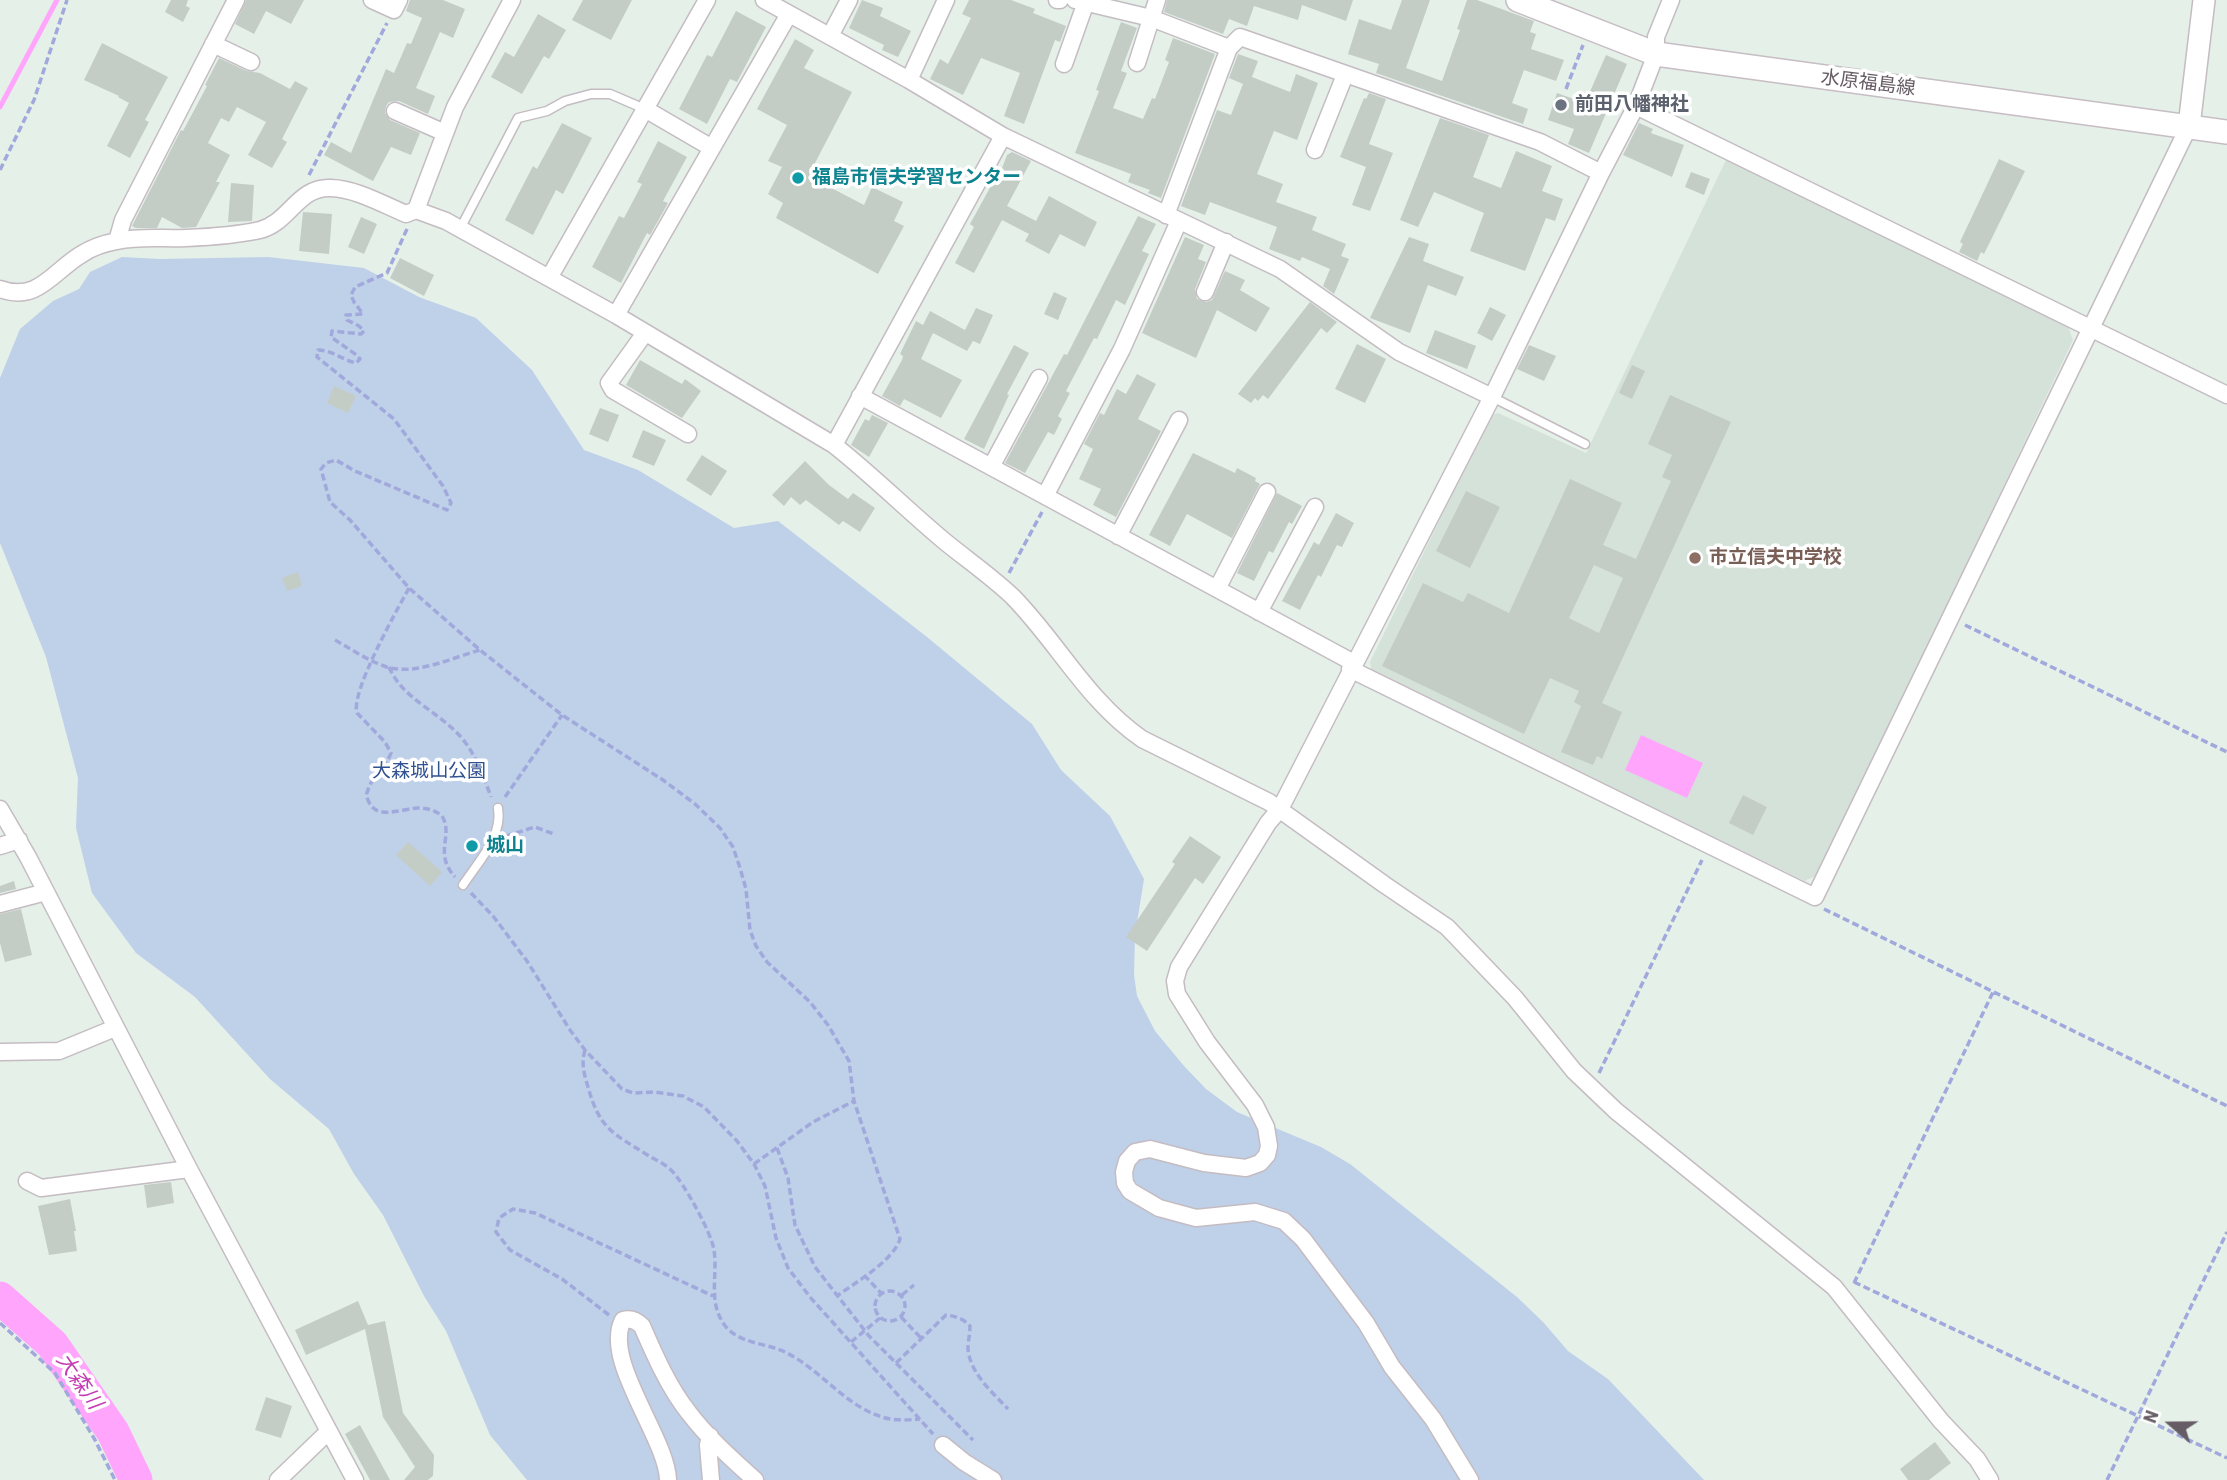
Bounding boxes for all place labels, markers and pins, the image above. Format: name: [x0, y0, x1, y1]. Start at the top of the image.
place label: 前田八幡神社: [1575, 94, 1689, 116]
marker: 前田八幡神社: [1553, 97, 1569, 113]
place label: 福島市信夫学習センター: [812, 167, 1021, 189]
marker: 福島市信夫学習センター: [790, 170, 806, 186]
place label: 市立信夫中学校: [1709, 547, 1842, 569]
marker: 市立信夫中学校: [1687, 550, 1703, 566]
place label: 城山: [486, 835, 524, 857]
marker: 城山: [464, 838, 480, 854]

